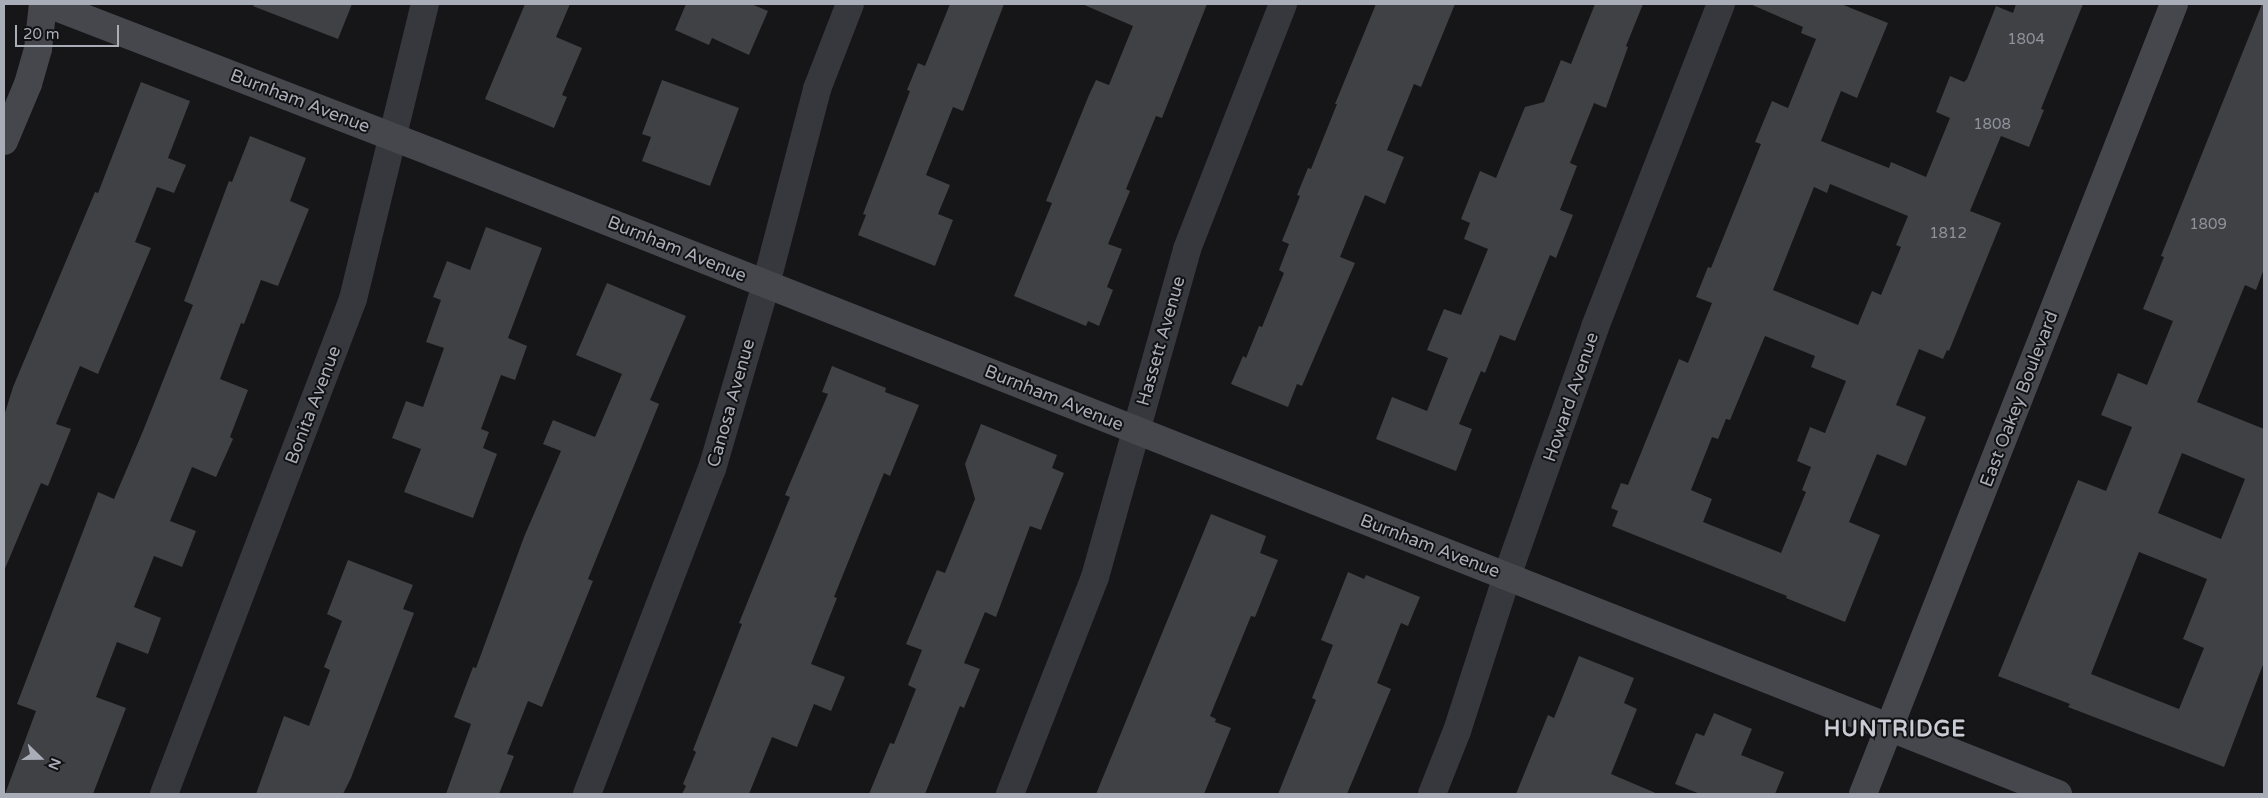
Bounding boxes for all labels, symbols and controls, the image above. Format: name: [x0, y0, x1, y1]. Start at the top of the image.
scale bar: [18, 15, 121, 47]
text: 20 m: [23, 25, 60, 43]
house number: 1804: [2007, 31, 2045, 49]
street label: Burnham Avenue: [227, 64, 373, 138]
house number: 1808: [1973, 116, 2011, 134]
street label: Burnham Avenue: [604, 211, 750, 287]
house number: 1809: [2189, 216, 2227, 234]
house number: 1812: [1929, 225, 1967, 243]
street label: Hassett Avenue: [1132, 274, 1190, 408]
street label: East Oakey Boulevard: [1975, 308, 2063, 490]
street label: Howard Avenue: [1539, 329, 1603, 465]
street label: Canosa Avenue: [702, 336, 760, 470]
street label: Bonita Avenue: [281, 343, 345, 467]
street label: Burnham Avenue: [981, 360, 1127, 436]
street label: Burnham Avenue: [1357, 509, 1503, 583]
district label: HUNTRIDGE: [1823, 717, 1967, 743]
north arrow: [15, 733, 65, 783]
text: N: [44, 755, 64, 772]

